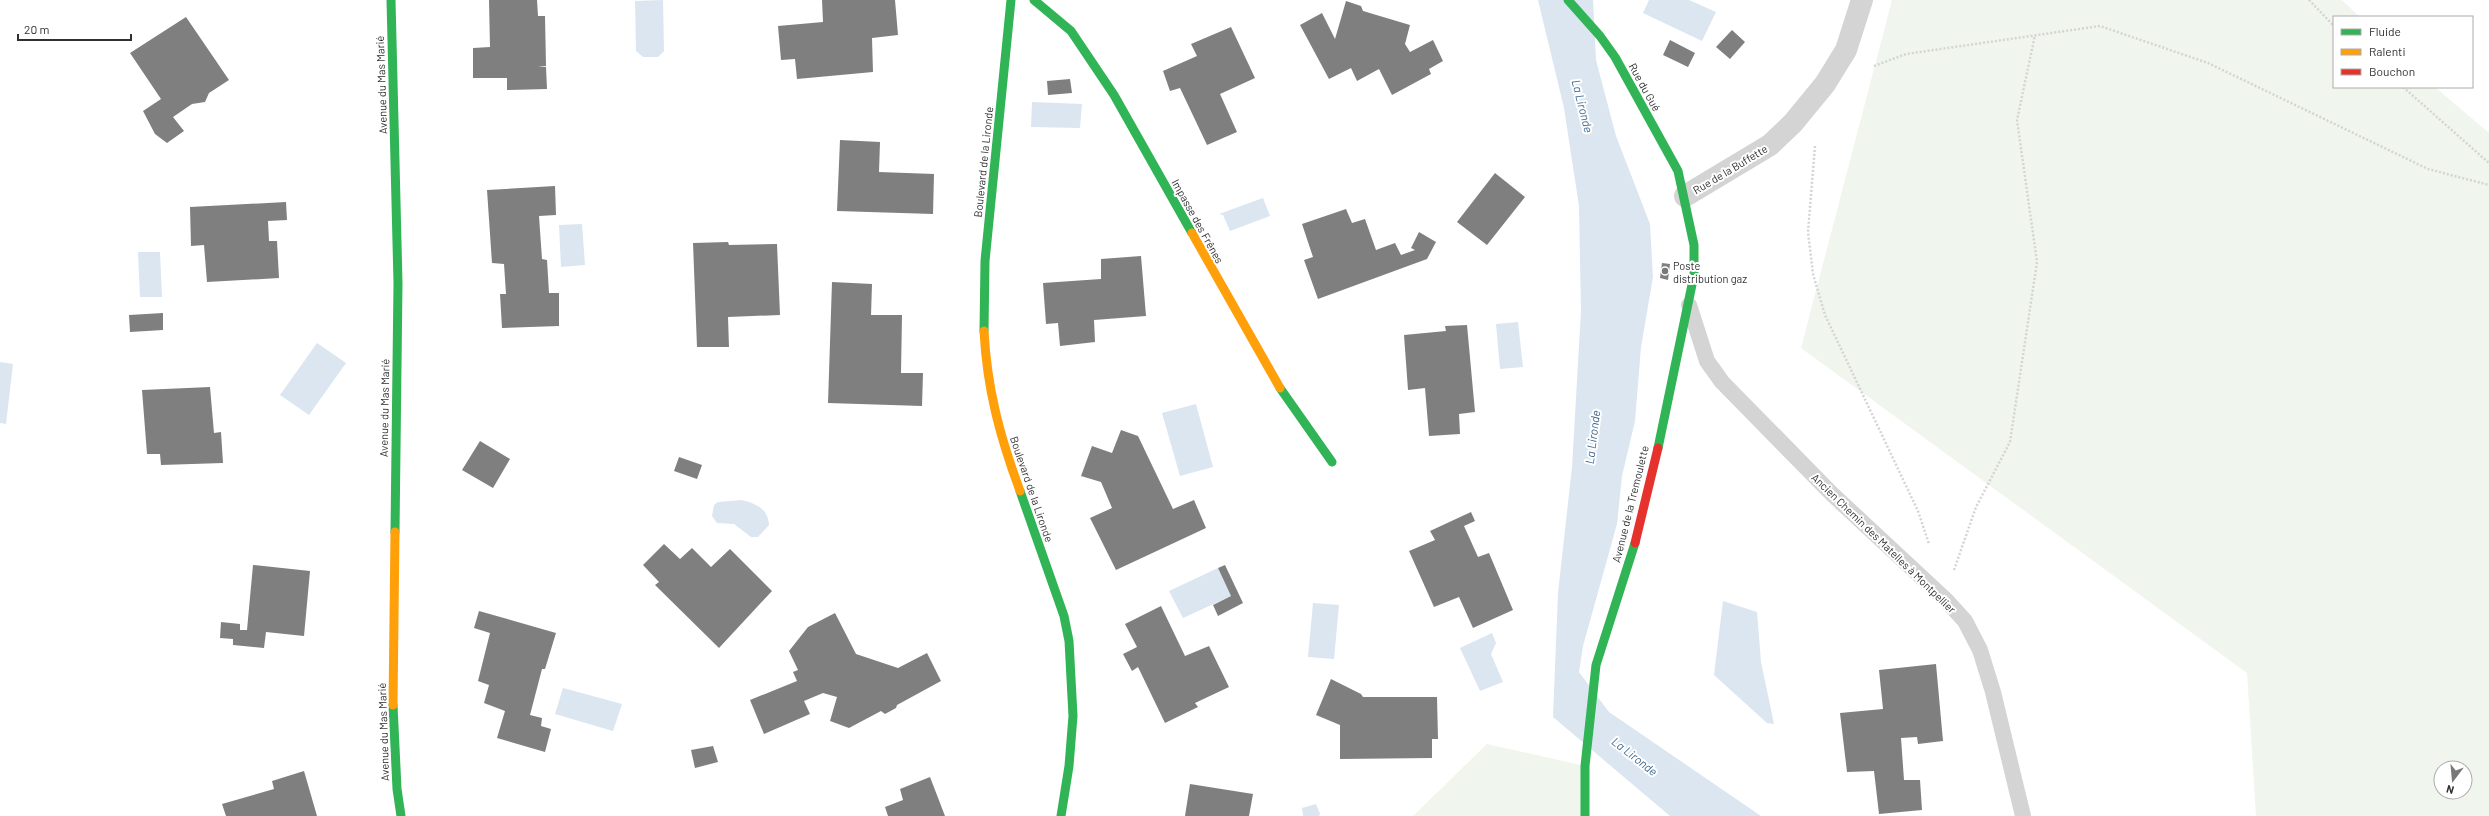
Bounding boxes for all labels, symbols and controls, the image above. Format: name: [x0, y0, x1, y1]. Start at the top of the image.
scale bar: [18, 16, 131, 42]
legend: [2333, 16, 2473, 88]
text: 20 m: [24, 22, 50, 36]
text: Fluide: [2369, 24, 2401, 38]
street label: Avenue du Mas Marié: [373, 35, 389, 134]
text: Ralenti: [2369, 44, 2406, 58]
street label: Rue du Gué: [1626, 61, 1664, 114]
text: Bouchon: [2369, 64, 2415, 78]
water label: La Lironde: [1570, 78, 1596, 134]
street label: Boulevard de la Lironde: [971, 106, 995, 218]
street label: Rue de la Buffette: [1690, 142, 1770, 196]
street label: Impasse des Frênes: [1169, 177, 1227, 265]
place label: Poste distribution gaz: [1673, 259, 1747, 285]
marker: Poste distribution gaz: [1660, 266, 1670, 276]
street label: Avenue du Mas Marié: [377, 359, 391, 457]
water label: La Lironde: [1582, 409, 1602, 465]
street label: Boulevard de la Lironde: [1008, 434, 1056, 544]
street label: Avenue de la Tremoulette: [1609, 444, 1651, 564]
street label: Ancien Chemin des Matelles à Montpellier: [1809, 470, 1959, 616]
street label: Avenue du Mas Marié: [375, 682, 391, 781]
water label: La Lironde: [1609, 734, 1661, 778]
north arrow: [2433, 760, 2473, 800]
text: N: [2445, 783, 2455, 797]

